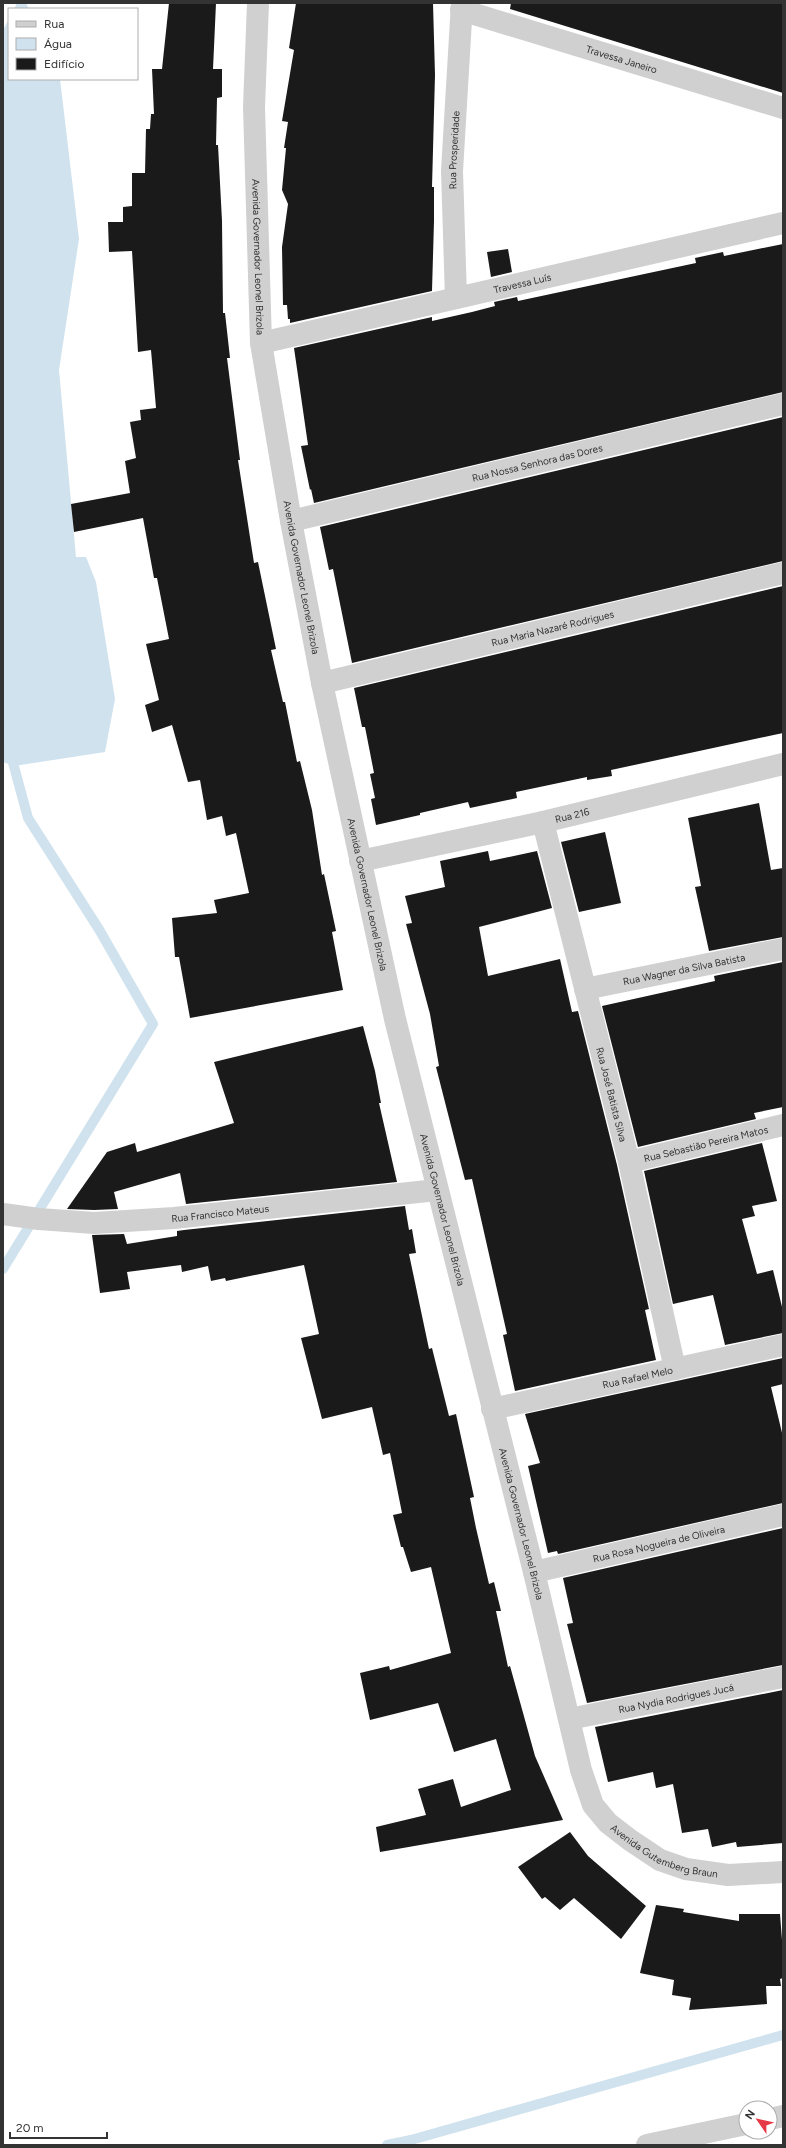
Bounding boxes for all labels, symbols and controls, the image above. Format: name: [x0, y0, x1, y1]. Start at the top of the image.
legend: [8, 8, 138, 80]
text: Rua: [44, 17, 64, 31]
text: Água: [44, 37, 72, 51]
street label: Travessa Janeiro: [584, 42, 659, 76]
text: Edifício: [44, 57, 84, 71]
street label: Rua Prosperidade: [446, 110, 463, 190]
street label: Avenida Governador Leonel Brizola: [249, 179, 267, 335]
street label: Travessa Luís: [492, 270, 553, 296]
street label: Rua Nossa Senhora das Dores: [471, 441, 604, 485]
street label: Avenida Governador Leonel Brizola: [281, 499, 322, 655]
street label: Rua Maria Nazaré Rodrigues: [490, 607, 616, 649]
street label: Rua 216: [554, 805, 591, 826]
street label: Avenida Governador Leonel Brizola: [345, 817, 390, 972]
street label: Rua Wagner da Silva Batista: [622, 951, 746, 988]
street label: Rua José Batista Silva: [593, 1046, 630, 1143]
street label: Rua Sebastião Pereira Matos: [642, 1123, 770, 1165]
street label: Avenida Governador Leonel Brizola: [417, 1132, 468, 1287]
street label: Rua Francisco Mateus: [171, 1202, 270, 1225]
street label: Rua Rafael Melo: [601, 1363, 674, 1392]
street label: Avenida Governador Leonel Brizola: [496, 1447, 546, 1601]
street label: Rua Rosa Nogueira de Oliveira: [592, 1523, 726, 1565]
street label: Rua Nydia Rodrigues Jucá: [617, 1681, 735, 1716]
street label: Avenida Gutemberg Braun: [608, 1821, 719, 1881]
north arrow: [738, 2100, 778, 2140]
text: N: [742, 2108, 758, 2122]
scale bar: [10, 2114, 107, 2140]
text: 20 m: [16, 2121, 44, 2135]

